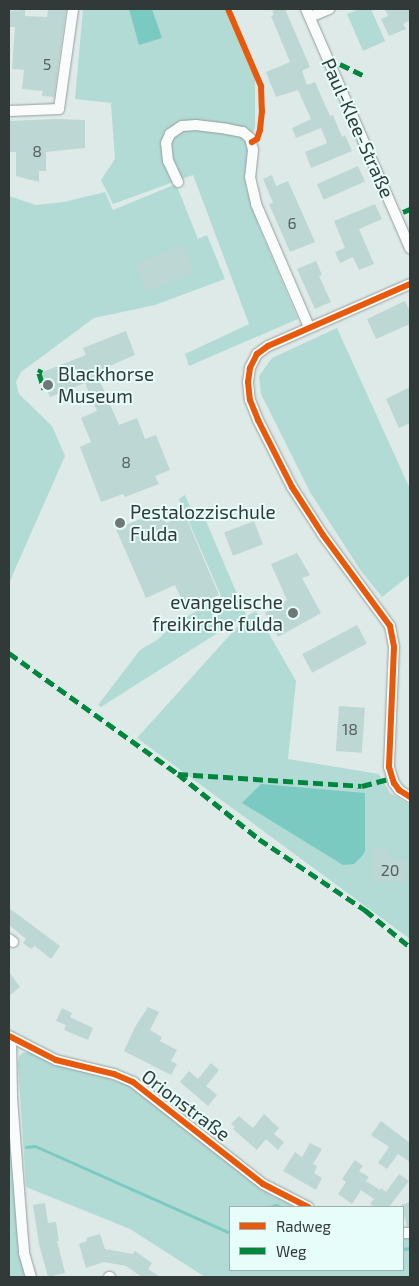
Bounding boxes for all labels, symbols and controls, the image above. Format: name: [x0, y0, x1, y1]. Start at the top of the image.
house number: 5: [43, 54, 51, 74]
street label: Paul-Klee-Straße: [317, 55, 399, 201]
house number: 8: [32, 141, 42, 161]
house number: 6: [287, 213, 297, 233]
place label: Blackhorse Museum: [58, 363, 154, 407]
marker: Blackhorse Museum: [42, 379, 54, 391]
house number: 8: [121, 452, 131, 472]
place label: Pestalozzischule Fulda: [130, 501, 276, 545]
marker: Pestalozzischule Fulda: [114, 517, 126, 529]
place label: evangelische freikirche fulda: [152, 591, 283, 635]
marker: evangelische freikirche fulda: [287, 607, 299, 619]
house number: 18: [342, 719, 358, 739]
house number: 20: [381, 860, 399, 880]
street label: Orionstraße: [137, 1064, 235, 1146]
legend: [229, 1206, 404, 1271]
text: Radweg: [276, 1217, 331, 1235]
text: Weg: [276, 1242, 306, 1260]

